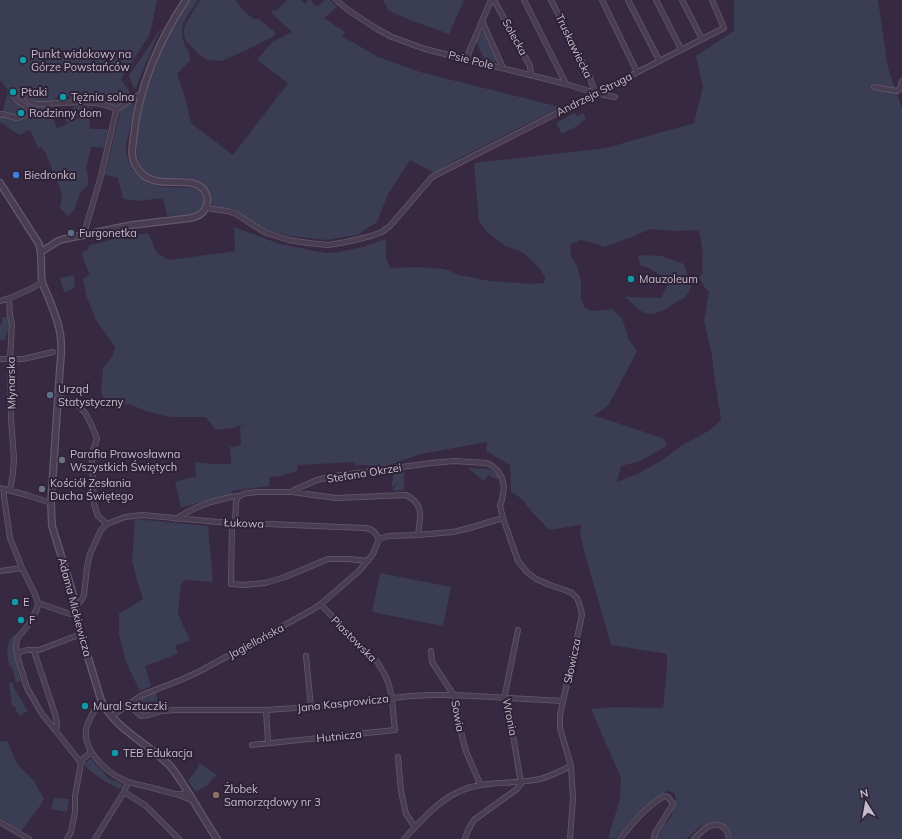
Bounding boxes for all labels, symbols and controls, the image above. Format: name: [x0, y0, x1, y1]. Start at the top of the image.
street label: Truskawiecka: [552, 12, 596, 80]
street label: Solecka: [499, 16, 531, 58]
place label: Punkt widokowy na Górze Powstańców: [31, 47, 131, 74]
street label: Psie Pole: [447, 48, 495, 72]
marker: Punkt widokowy na Górze Powstańców: [18, 55, 28, 65]
street label: Andrzeja Struga: [554, 69, 634, 119]
place label: Ptaki: [21, 85, 47, 99]
marker: Ptaki: [8, 87, 18, 97]
place label: Tężnia solna: [71, 90, 134, 104]
marker: Tężnia solna: [58, 92, 68, 102]
place label: Rodzinny dom: [29, 106, 102, 120]
marker: Rodzinny dom: [16, 108, 26, 118]
place label: Biedronka: [24, 168, 76, 182]
marker: Biedronka: [11, 170, 21, 180]
place label: Furgonetka: [79, 226, 137, 240]
marker: Furgonetka: [66, 228, 76, 238]
place label: Mauzoleum: [639, 272, 698, 286]
marker: Mauzoleum: [626, 274, 636, 284]
street label: Młynarska: [4, 357, 18, 409]
place label: Urząd Statystyczny: [58, 382, 124, 409]
marker: Urząd Statystyczny: [45, 390, 55, 400]
place label: Parafia Prawosławna Wszystkich Świętych: [70, 447, 180, 474]
marker: Parafia Prawosławna Wszystkich Świętych: [57, 455, 67, 465]
street label: Stefana Okrzei: [326, 460, 402, 486]
place label: Kościół Zesłania Ducha Świętego: [50, 476, 134, 503]
marker: Kościół Zesłania Ducha Świętego: [37, 484, 47, 494]
street label: Łukowa: [223, 515, 264, 531]
street label: Adama Mickiewicza: [55, 556, 95, 658]
place label: E: [23, 595, 29, 609]
marker: E: [10, 597, 20, 607]
place label: F: [29, 613, 35, 627]
street label: Piastowska: [328, 613, 380, 665]
marker: F: [16, 615, 26, 625]
street label: Jagiellońska: [226, 620, 286, 662]
street label: Słowicza: [560, 637, 584, 685]
street label: Jana Kasprowicza: [297, 691, 389, 715]
street label: Wronia: [500, 697, 520, 737]
place label: Mural Sztuczki: [93, 699, 167, 713]
street label: Sowia: [448, 699, 468, 733]
marker: Mural Sztuczki: [80, 701, 90, 711]
street label: Hutnicza: [316, 727, 362, 745]
place label: TEB Edukacja: [123, 746, 193, 760]
marker: TEB Edukacja: [110, 748, 120, 758]
place label: Żłobek Samorządowy nr 3: [224, 782, 321, 809]
north arrow: [846, 783, 886, 823]
text: N: [859, 786, 870, 801]
marker: Żłobek Samorządowy nr 3: [211, 790, 221, 800]

